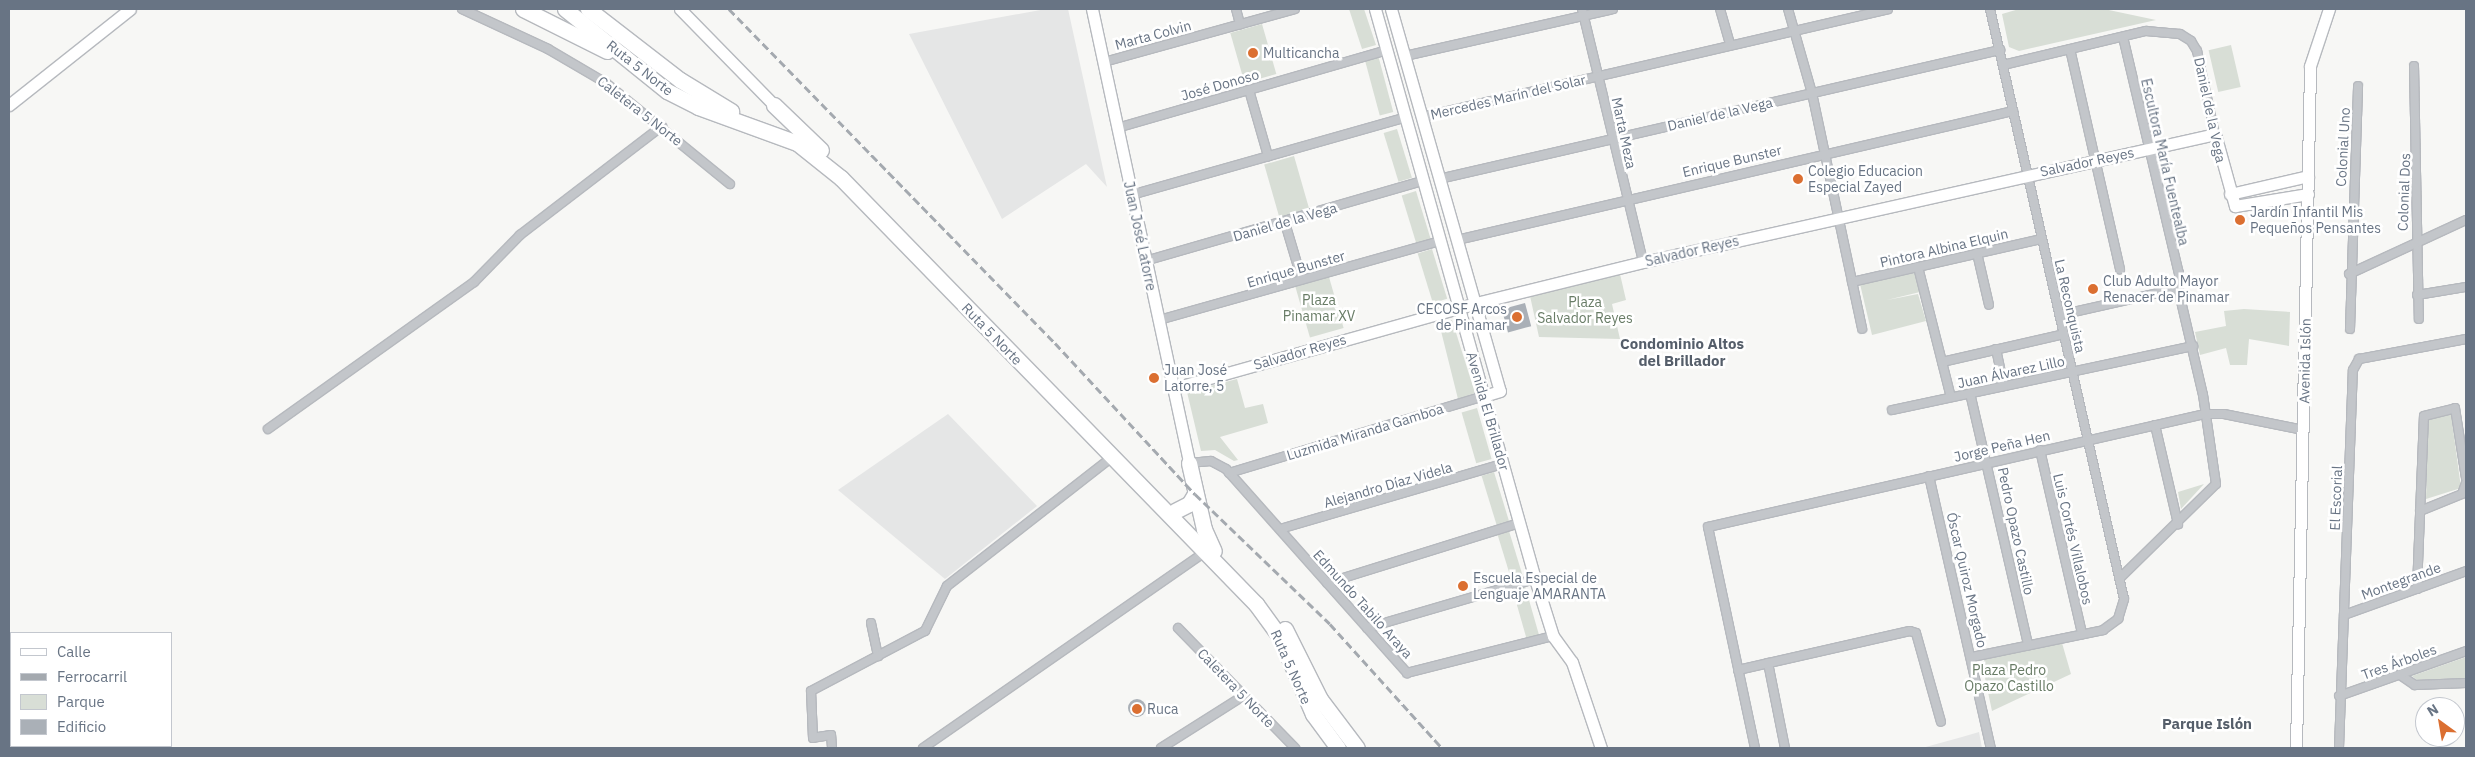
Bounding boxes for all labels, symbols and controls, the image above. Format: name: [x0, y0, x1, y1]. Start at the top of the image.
street label: Marta Colvin: [1113, 17, 1193, 53]
street label: Ruta 5 Norte: [603, 37, 677, 99]
place label: Multicancha: [1263, 45, 1339, 61]
marker: Multicancha: [1247, 47, 1259, 59]
street label: Daniel de la Vega: [2191, 56, 2229, 164]
street label: José Donoso: [1179, 66, 1261, 104]
street label: Mercedes Marín del Solar: [1429, 71, 1587, 123]
street label: Caletera 5 Norte: [594, 73, 686, 149]
street label: Escultora María Fuentealba: [2138, 77, 2192, 247]
street label: Daniel de la Vega: [1666, 94, 1774, 134]
street label: Marta Meza: [1608, 96, 1640, 170]
street label: Colonial Uno: [2333, 107, 2353, 187]
street label: Enrique Bunster: [1681, 141, 1783, 181]
street label: Salvador Reyes: [2038, 144, 2136, 180]
street label: Colonial Dos: [2394, 153, 2414, 231]
place label: Colegio Educacion Especial Zayed: [1808, 163, 1923, 196]
marker: Colegio Educacion Especial Zayed: [1792, 173, 1804, 185]
street label: Juan José Latorre: [1120, 180, 1160, 292]
street label: Daniel de la Vega: [1231, 199, 1339, 245]
place label: Jardín Infantil Mis Pequeños Pensantes: [2250, 204, 2381, 236]
marker: Jardín Infantil Mis Pequeños Pensantes: [2234, 214, 2246, 226]
street label: Pintora Albina Elquin: [1878, 225, 2010, 271]
street label: Salvador Reyes: [1643, 232, 1741, 270]
street label: Enrique Bunster: [1245, 247, 1347, 291]
street label: La Reconquista: [2051, 258, 2089, 354]
place label: Club Adulto Mayor Renacer de Pinamar: [2103, 273, 2229, 306]
marker: Club Adulto Mayor Renacer de Pinamar: [2087, 283, 2099, 295]
park label: Plaza Pinamar XV: [1283, 292, 1355, 324]
park label: Plaza Salvador Reyes: [1537, 294, 1633, 326]
street label: Ruta 5 Norte: [958, 299, 1026, 369]
place label: CECOSF Arcos de Pinamar: [1417, 301, 1507, 334]
marker: CECOSF Arcos de Pinamar: [1511, 311, 1523, 323]
street label: Avenida Islón: [2296, 318, 2314, 404]
street label: Salvador Reyes: [1252, 331, 1348, 373]
district label: Condominio Altos del Brillador: [1620, 334, 1744, 369]
street label: Avenida El Brillador: [1463, 350, 1513, 472]
street label: Juan Álvarez Lillo: [1956, 352, 2066, 392]
place label: Juan José Latorre, 5: [1164, 362, 1227, 394]
marker: Juan José Latorre, 5: [1148, 372, 1160, 384]
street label: Luzmida Miranda Gamboa: [1285, 400, 1445, 464]
street label: Jorge Peña Hen: [1952, 427, 2052, 465]
street label: Alejandro Díaz Videla: [1322, 459, 1454, 511]
street label: El Escorial: [2326, 465, 2346, 531]
street label: Pedro Opazo Castillo: [1994, 466, 2038, 596]
street label: Luis Cortés Villalobos: [2050, 472, 2096, 606]
street label: Óscar Quiroz Morgado: [1943, 511, 1991, 649]
street label: Edmundo Tabilo Araya: [1310, 546, 1416, 662]
street label: Montegrande: [2359, 559, 2443, 603]
place label: Escuela Especial de Lenguaje AMARANTA: [1473, 570, 1606, 602]
marker: Escuela Especial de Lenguaje AMARANTA: [1457, 580, 1469, 592]
street label: Ruta 5 Norte: [1267, 627, 1315, 707]
legend: [10, 632, 172, 747]
street label: Tres Árboles: [2359, 641, 2439, 683]
text: Calle: [57, 642, 91, 661]
street label: Caletera 5 Norte: [1194, 645, 1278, 731]
park label: Plaza Pedro Opazo Castillo: [1964, 662, 2054, 694]
text: Ferrocarril: [57, 667, 127, 686]
text: Parque: [57, 692, 105, 711]
north arrow: [2415, 697, 2465, 747]
text: N: [2424, 700, 2442, 720]
place label: Ruca: [1147, 701, 1178, 717]
marker: Ruca: [1131, 703, 1143, 715]
district label: Parque Islón: [2162, 715, 2252, 733]
text: Edificio: [57, 717, 106, 736]

